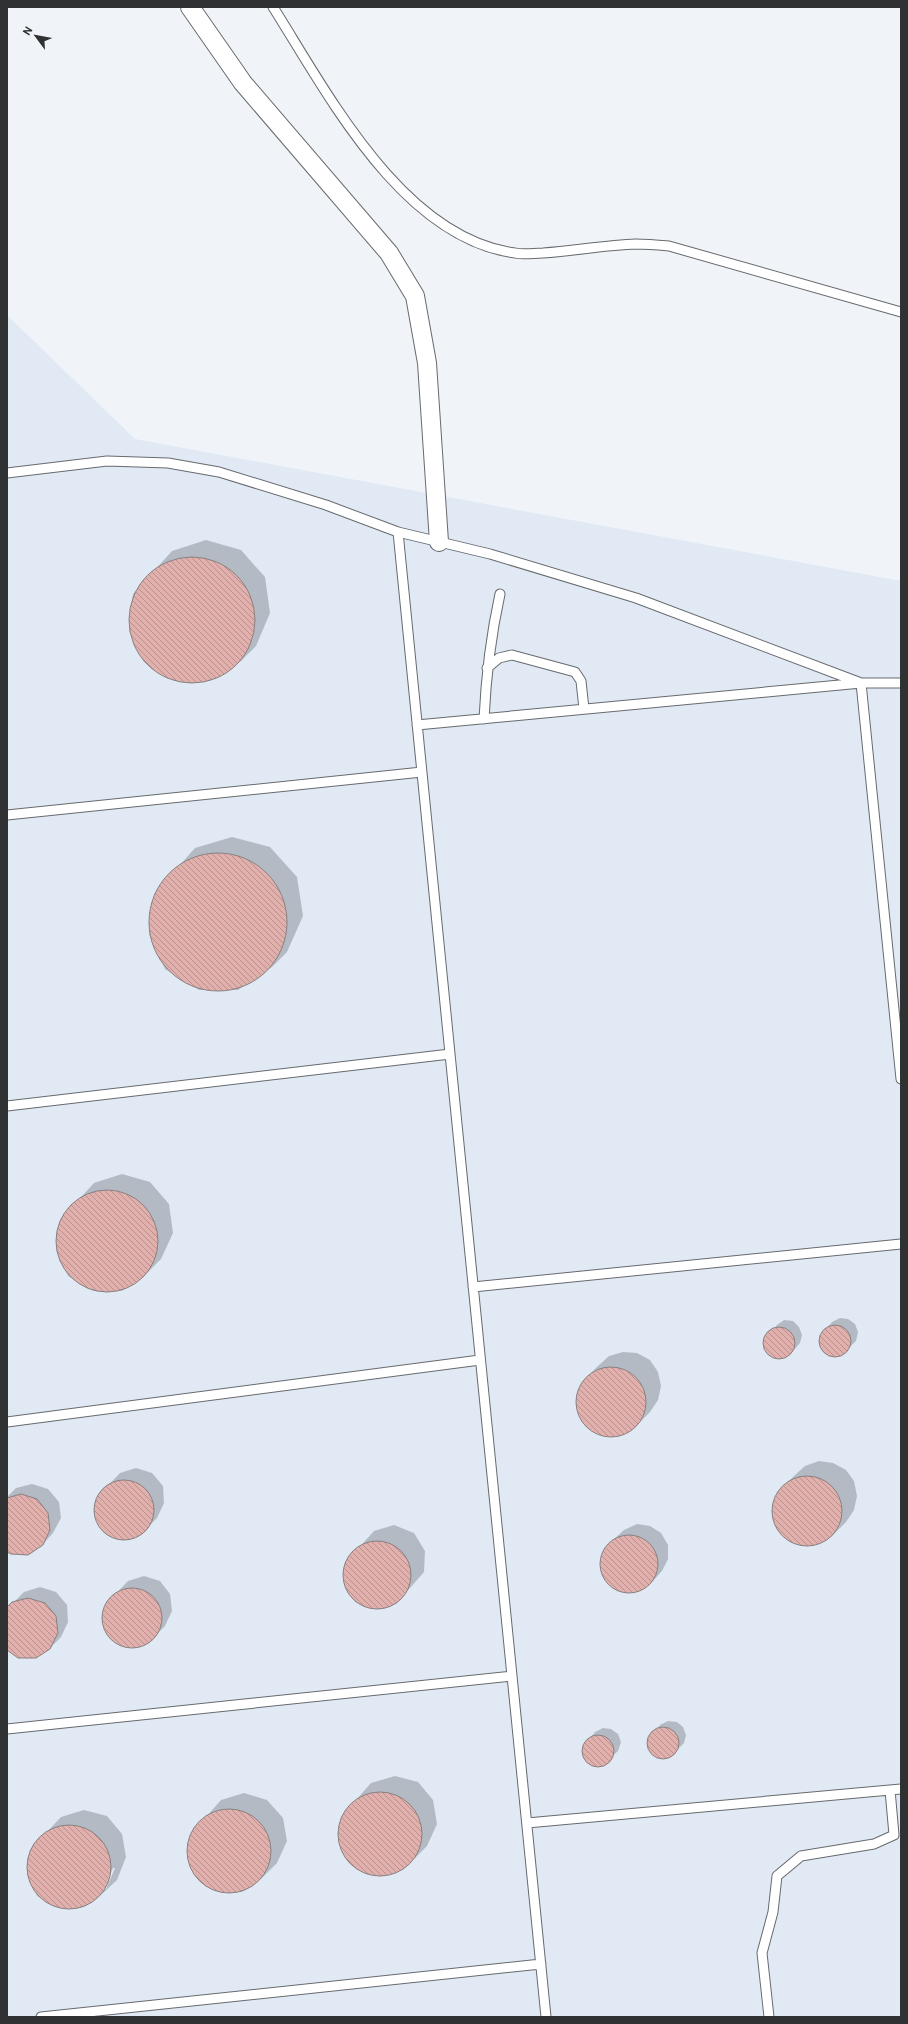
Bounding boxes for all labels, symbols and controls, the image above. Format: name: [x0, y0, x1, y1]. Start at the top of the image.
north arrow: [16, 16, 56, 56]
text: N: [20, 24, 36, 38]

